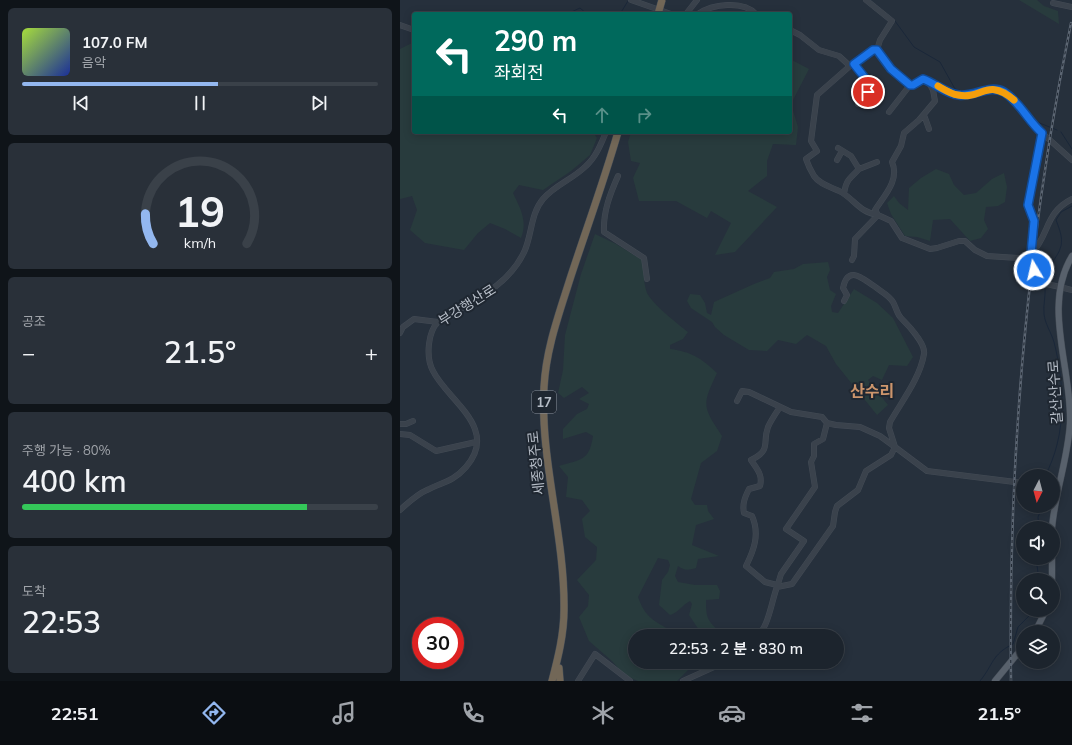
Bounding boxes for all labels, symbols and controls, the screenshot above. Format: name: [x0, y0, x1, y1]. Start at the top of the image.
text: 290 m: [494, 23, 577, 58]
icon: left: [428, 28, 480, 80]
text: 107.0 FM: [82, 33, 147, 52]
text: 음악: [82, 54, 106, 70]
text: 좌회전: [494, 61, 544, 84]
pin: [851, 75, 885, 109]
icon: arrive: [857, 81, 879, 103]
icon: previous: [70, 92, 92, 114]
icon: pause: [189, 92, 211, 114]
icon: next: [308, 92, 330, 114]
icon: left: [549, 104, 571, 126]
icon: ahead: [591, 104, 613, 126]
icon: right: [633, 104, 655, 126]
text: 19: [175, 185, 225, 237]
text: km/h: [184, 233, 216, 251]
position arrow: [1013, 249, 1055, 291]
street label: 부강행산로: [435, 280, 499, 330]
text: 공조: [22, 313, 46, 329]
text: 21.5°: [164, 333, 236, 371]
text: −: [22, 339, 35, 367]
text: +: [365, 339, 378, 367]
street label: 갈산산수로: [1044, 359, 1066, 425]
district label: 산수리: [850, 381, 894, 401]
road number: 17: [532, 391, 556, 413]
street label: 세종청주로: [524, 430, 548, 496]
text: 주행 가능 · 80%: [22, 442, 111, 458]
text: 400 km: [22, 462, 127, 500]
north arrow: [1016, 469, 1060, 513]
map controls: [1016, 469, 1060, 669]
button: sound: [1016, 521, 1060, 565]
button: search: [1016, 573, 1060, 617]
text: 도착: [22, 583, 46, 599]
text: 22:53: [22, 603, 101, 641]
speed limit sign: 30: [412, 617, 464, 669]
button: layers: [1016, 625, 1060, 669]
text: 22:53 · 2 분 · 830 m: [669, 639, 803, 658]
icon: directions: [200, 699, 228, 727]
icon: music: [330, 699, 358, 727]
icon: phone: [459, 699, 487, 727]
icon: climate: [589, 699, 617, 727]
icon: car: [718, 699, 746, 727]
icon: filters: [848, 699, 876, 727]
text: 22:51: [51, 702, 98, 725]
text: 21.5°: [978, 702, 1021, 725]

